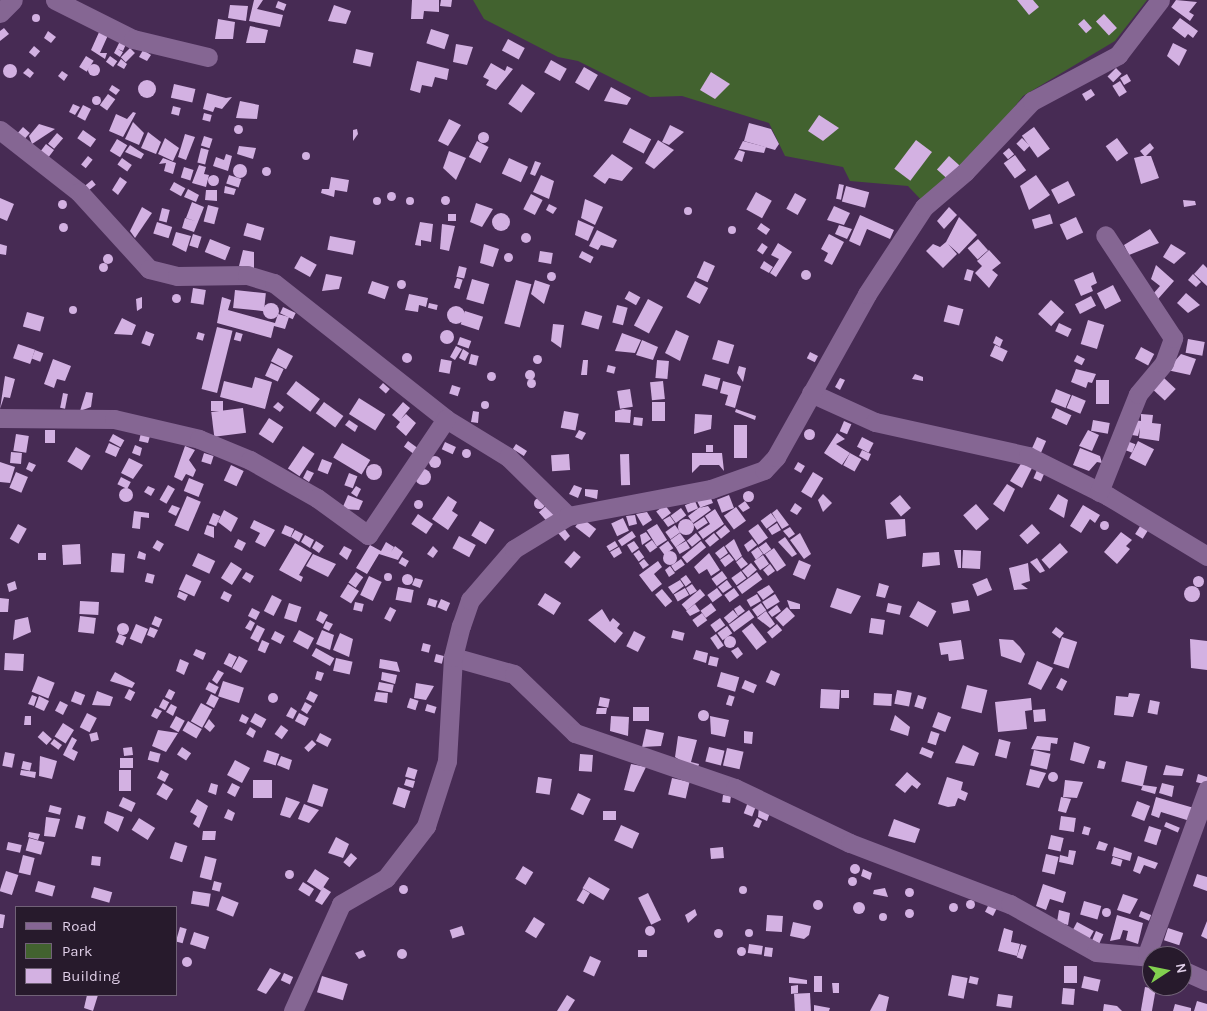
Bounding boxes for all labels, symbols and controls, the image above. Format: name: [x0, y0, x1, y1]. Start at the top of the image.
legend: [15, 906, 178, 996]
text: Road: [62, 917, 97, 935]
text: Park: [62, 942, 92, 960]
north arrow: [1142, 946, 1192, 996]
text: N: [1172, 962, 1191, 975]
text: Building: [62, 967, 120, 985]

